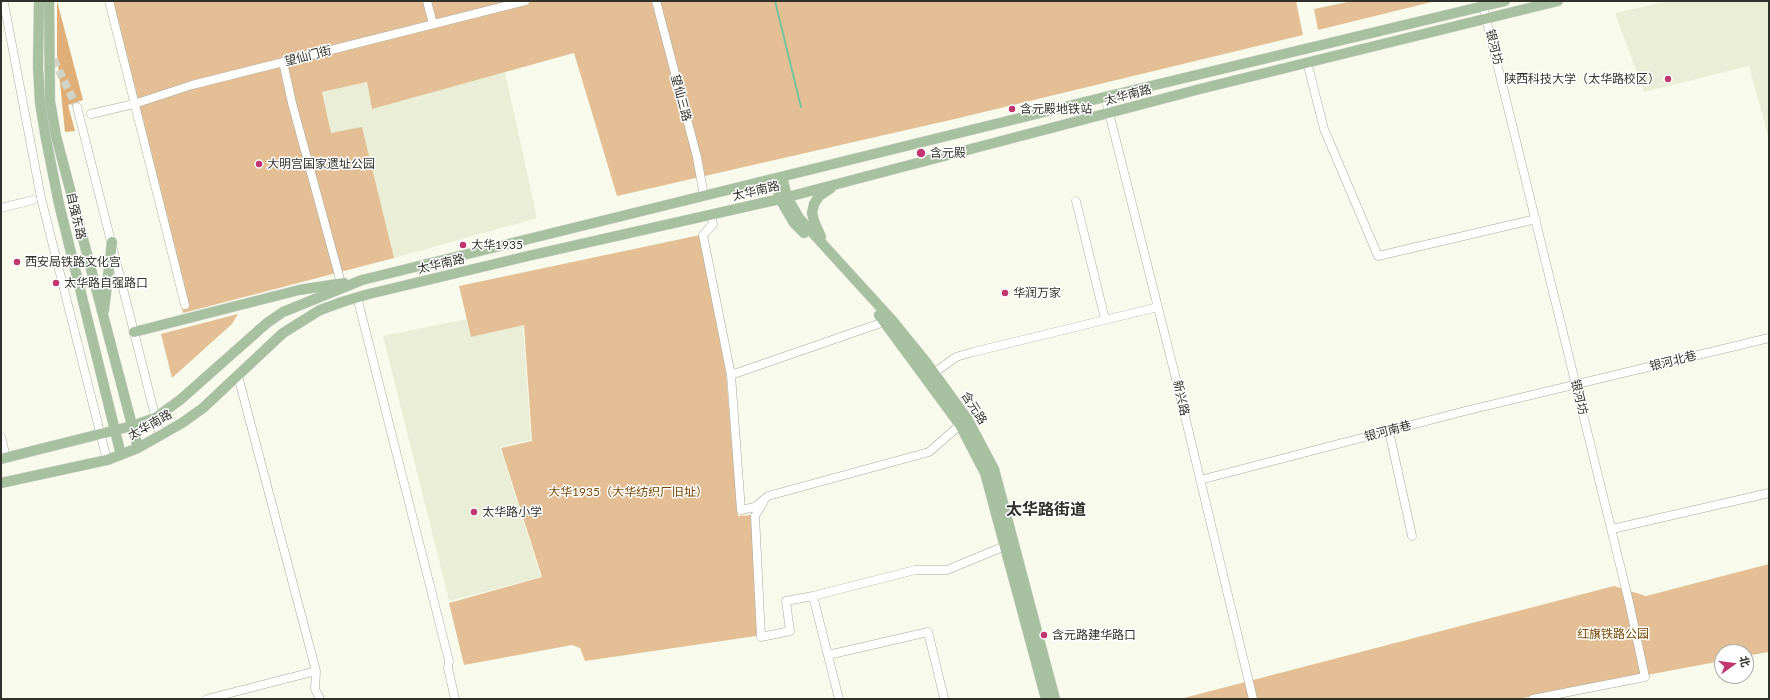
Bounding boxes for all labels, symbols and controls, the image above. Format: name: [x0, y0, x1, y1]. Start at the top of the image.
street label: 银河坊: [1483, 28, 1505, 66]
street label: 望仙门街: [283, 43, 333, 69]
place label: 陕西科技大学（太华路校区）: [1504, 72, 1660, 86]
street label: 望仙三路: [668, 73, 694, 123]
marker: 陕西科技大学（太华路校区）: [1663, 74, 1673, 84]
street label: 太华南路: [1103, 82, 1153, 108]
place label: 含元殿地铁站: [1020, 102, 1092, 116]
marker: 含元殿地铁站: [1007, 104, 1017, 114]
place label: 含元殿: [930, 146, 966, 160]
marker: 含元殿: [915, 147, 927, 159]
place label: 大明宫国家遗址公园: [267, 157, 375, 171]
marker: 大明宫国家遗址公园: [254, 159, 264, 169]
street label: 太华南路: [731, 179, 781, 203]
street label: 自强东路: [64, 191, 88, 241]
place label: 大华1935: [471, 238, 523, 252]
marker: 大华1935: [458, 240, 468, 250]
street label: 太华南路: [416, 252, 466, 276]
place label: 西安局铁路文化宫: [25, 255, 121, 269]
marker: 西安局铁路文化宫: [12, 257, 22, 267]
place label: 太华路自强路口: [64, 276, 148, 290]
marker: 太华路自强路口: [51, 278, 61, 288]
place label: 华润万家: [1013, 286, 1061, 300]
marker: 华润万家: [1000, 288, 1010, 298]
street label: 银河北巷: [1648, 348, 1698, 374]
street label: 银河坊: [1568, 378, 1590, 416]
street label: 新兴路: [1170, 379, 1192, 417]
street label: 含元路: [958, 389, 990, 427]
street label: 太华南路: [126, 407, 174, 443]
street label: 银河南巷: [1363, 418, 1413, 444]
park label: 大华1935（大华纺织厂旧址）: [548, 485, 708, 499]
district label: 太华路街道: [1006, 500, 1086, 520]
place label: 太华路小学: [482, 505, 542, 519]
marker: 太华路小学: [469, 507, 479, 517]
park label: 红旗铁路公园: [1577, 627, 1649, 641]
place label: 含元路建华路口: [1052, 628, 1136, 642]
marker: 含元路建华路口: [1039, 630, 1049, 640]
north arrow: [1714, 644, 1754, 684]
text: 北: [1738, 654, 1753, 668]

